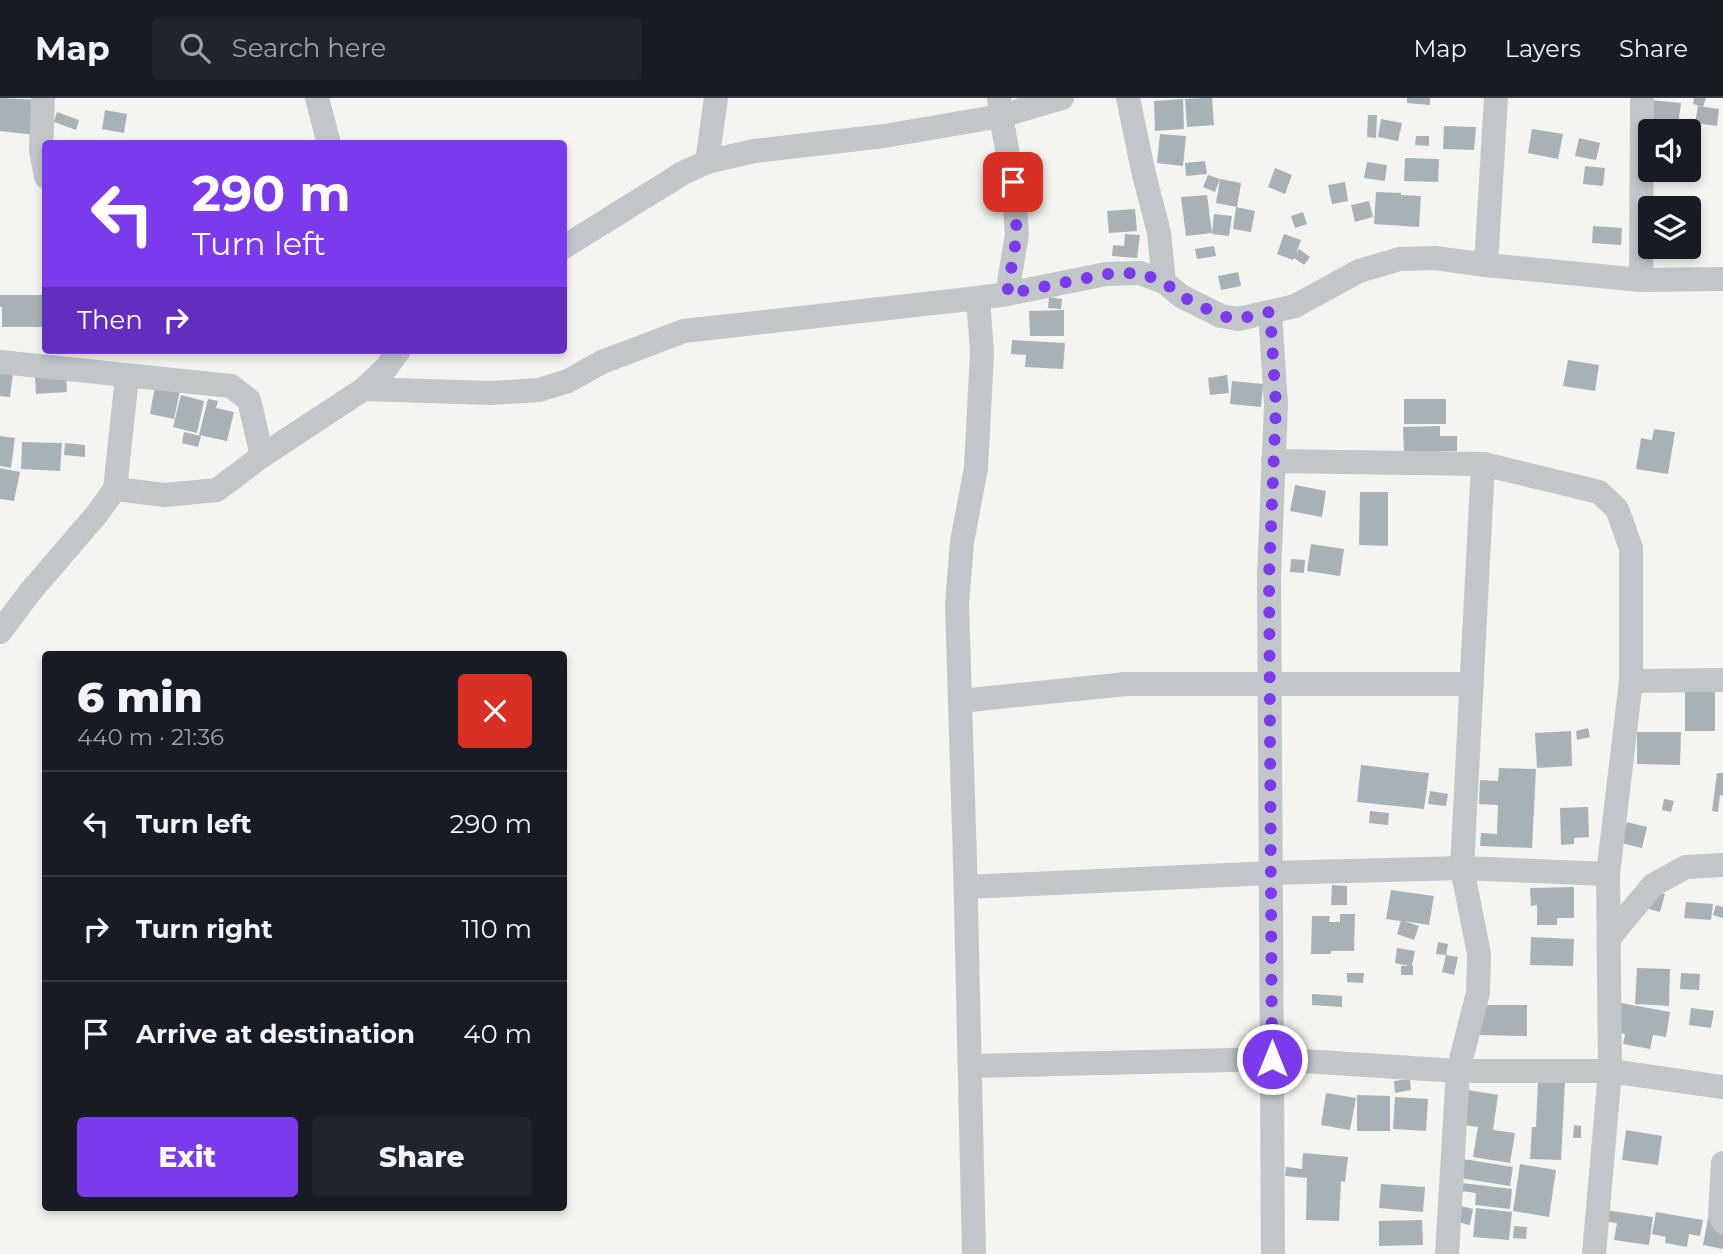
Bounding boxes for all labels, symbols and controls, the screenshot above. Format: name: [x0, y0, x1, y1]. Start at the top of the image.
search box: [152, 17, 642, 80]
text: Map: [35, 28, 110, 68]
icon: search: [176, 29, 214, 67]
text: Search here: [232, 32, 386, 64]
text: Map: [1413, 34, 1467, 63]
text: Layers: [1505, 34, 1581, 63]
text: Share: [1619, 34, 1688, 63]
map controls: [1638, 119, 1701, 259]
button: sound: [1638, 119, 1701, 182]
pin: [983, 152, 1043, 212]
icon: arrive: [994, 163, 1032, 201]
text: 290 m: [192, 164, 351, 223]
icon: left: [77, 168, 168, 259]
button: layers: [1638, 196, 1701, 259]
text: Turn left: [192, 224, 326, 263]
icon: right: [157, 301, 195, 339]
text: Then: [77, 304, 143, 336]
text: 6 min: [77, 671, 203, 723]
button: close: [458, 674, 532, 748]
text: 440 m · 21:36: [77, 723, 224, 751]
icon: left: [77, 805, 115, 843]
text: Turn left: [136, 808, 252, 840]
text: 290 m: [450, 808, 532, 840]
icon: right: [77, 910, 115, 948]
text: Turn right: [136, 913, 272, 945]
text: 110 m: [462, 913, 532, 945]
icon: arrive: [77, 1015, 115, 1053]
text: Arrive at destination: [136, 1018, 415, 1050]
text: 40 m: [463, 1018, 532, 1050]
position arrow: [1235, 1022, 1309, 1096]
button: Exit: [77, 1117, 298, 1197]
button: Share: [312, 1117, 532, 1197]

